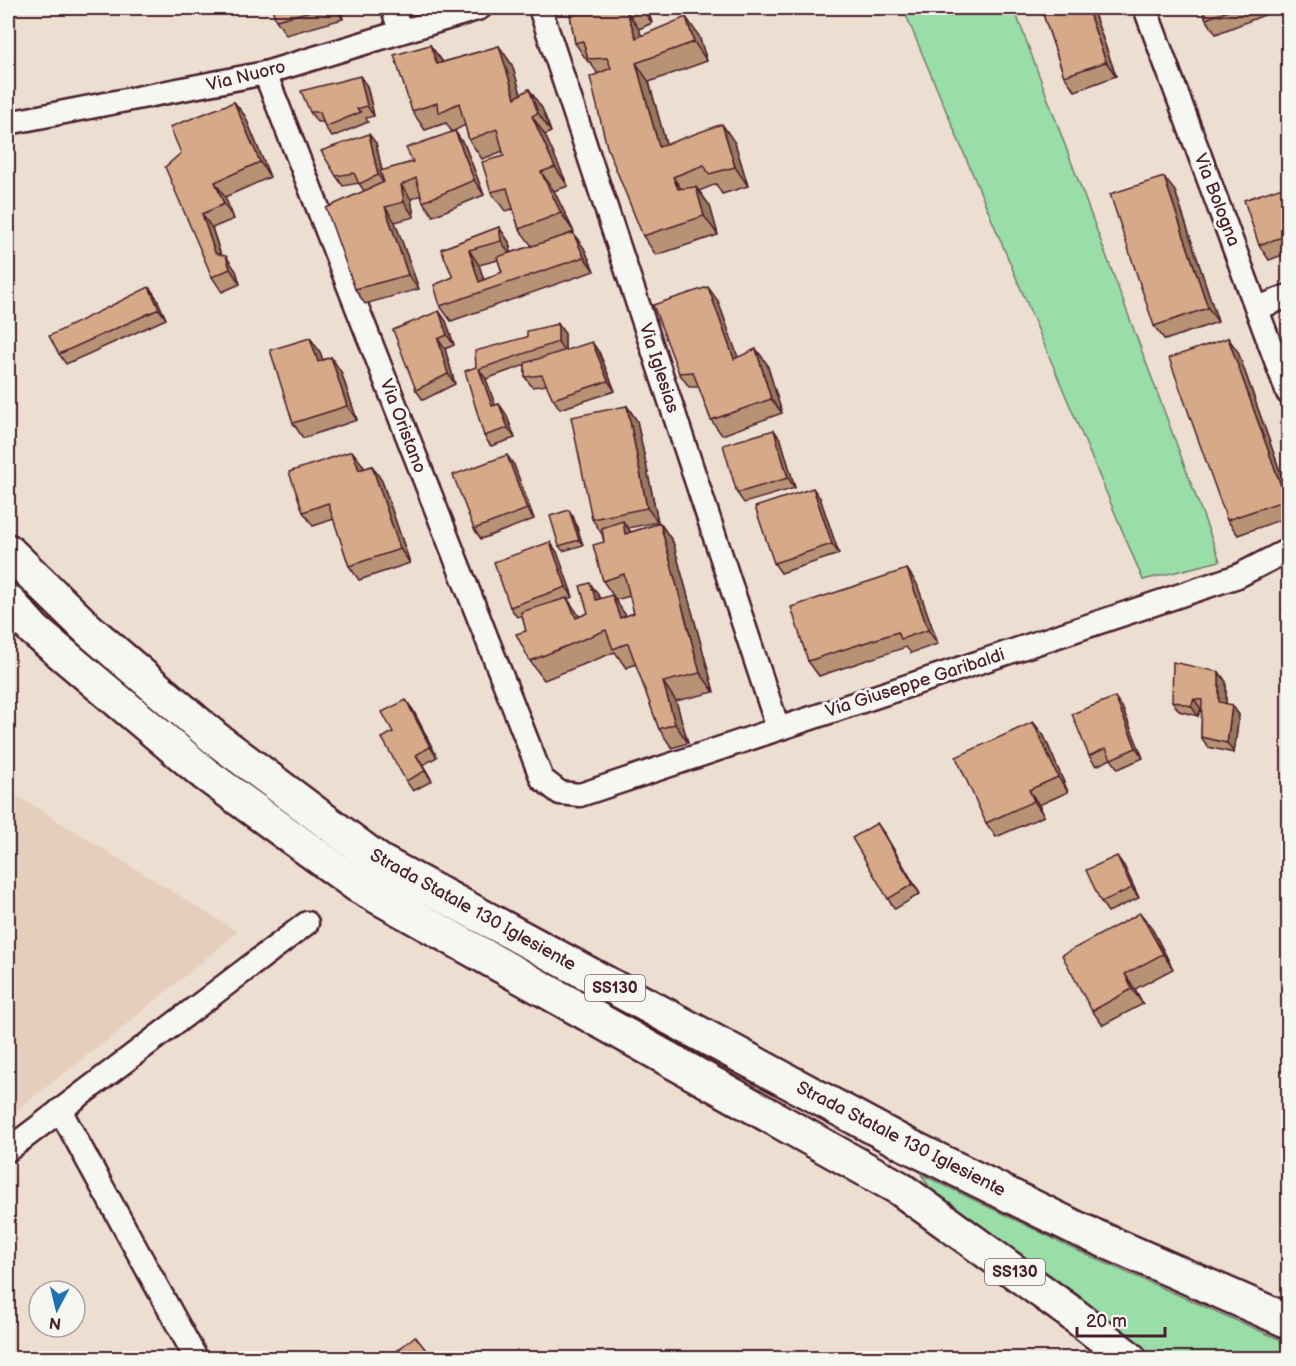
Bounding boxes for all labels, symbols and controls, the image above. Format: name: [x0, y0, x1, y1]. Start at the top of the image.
street label: Via Nuoro: [204, 56, 288, 96]
street label: Via Bologna: [1190, 151, 1244, 249]
street label: Via Iglesias: [635, 320, 683, 416]
street label: Via Oristano: [375, 376, 431, 476]
street label: Via Giuseppe Garibaldi: [823, 644, 1007, 722]
street label: Strada Statale 130 Iglesiente: [366, 845, 580, 976]
road number: SS130: [585, 975, 645, 1001]
street label: Strada Statale 130 Iglesiente: [793, 1077, 1009, 1201]
road number: SS130: [985, 1259, 1045, 1285]
north arrow: [27, 1279, 87, 1339]
scale bar: [1077, 1300, 1166, 1338]
text: 20 m: [1086, 1311, 1127, 1332]
text: N: [48, 1312, 62, 1333]

